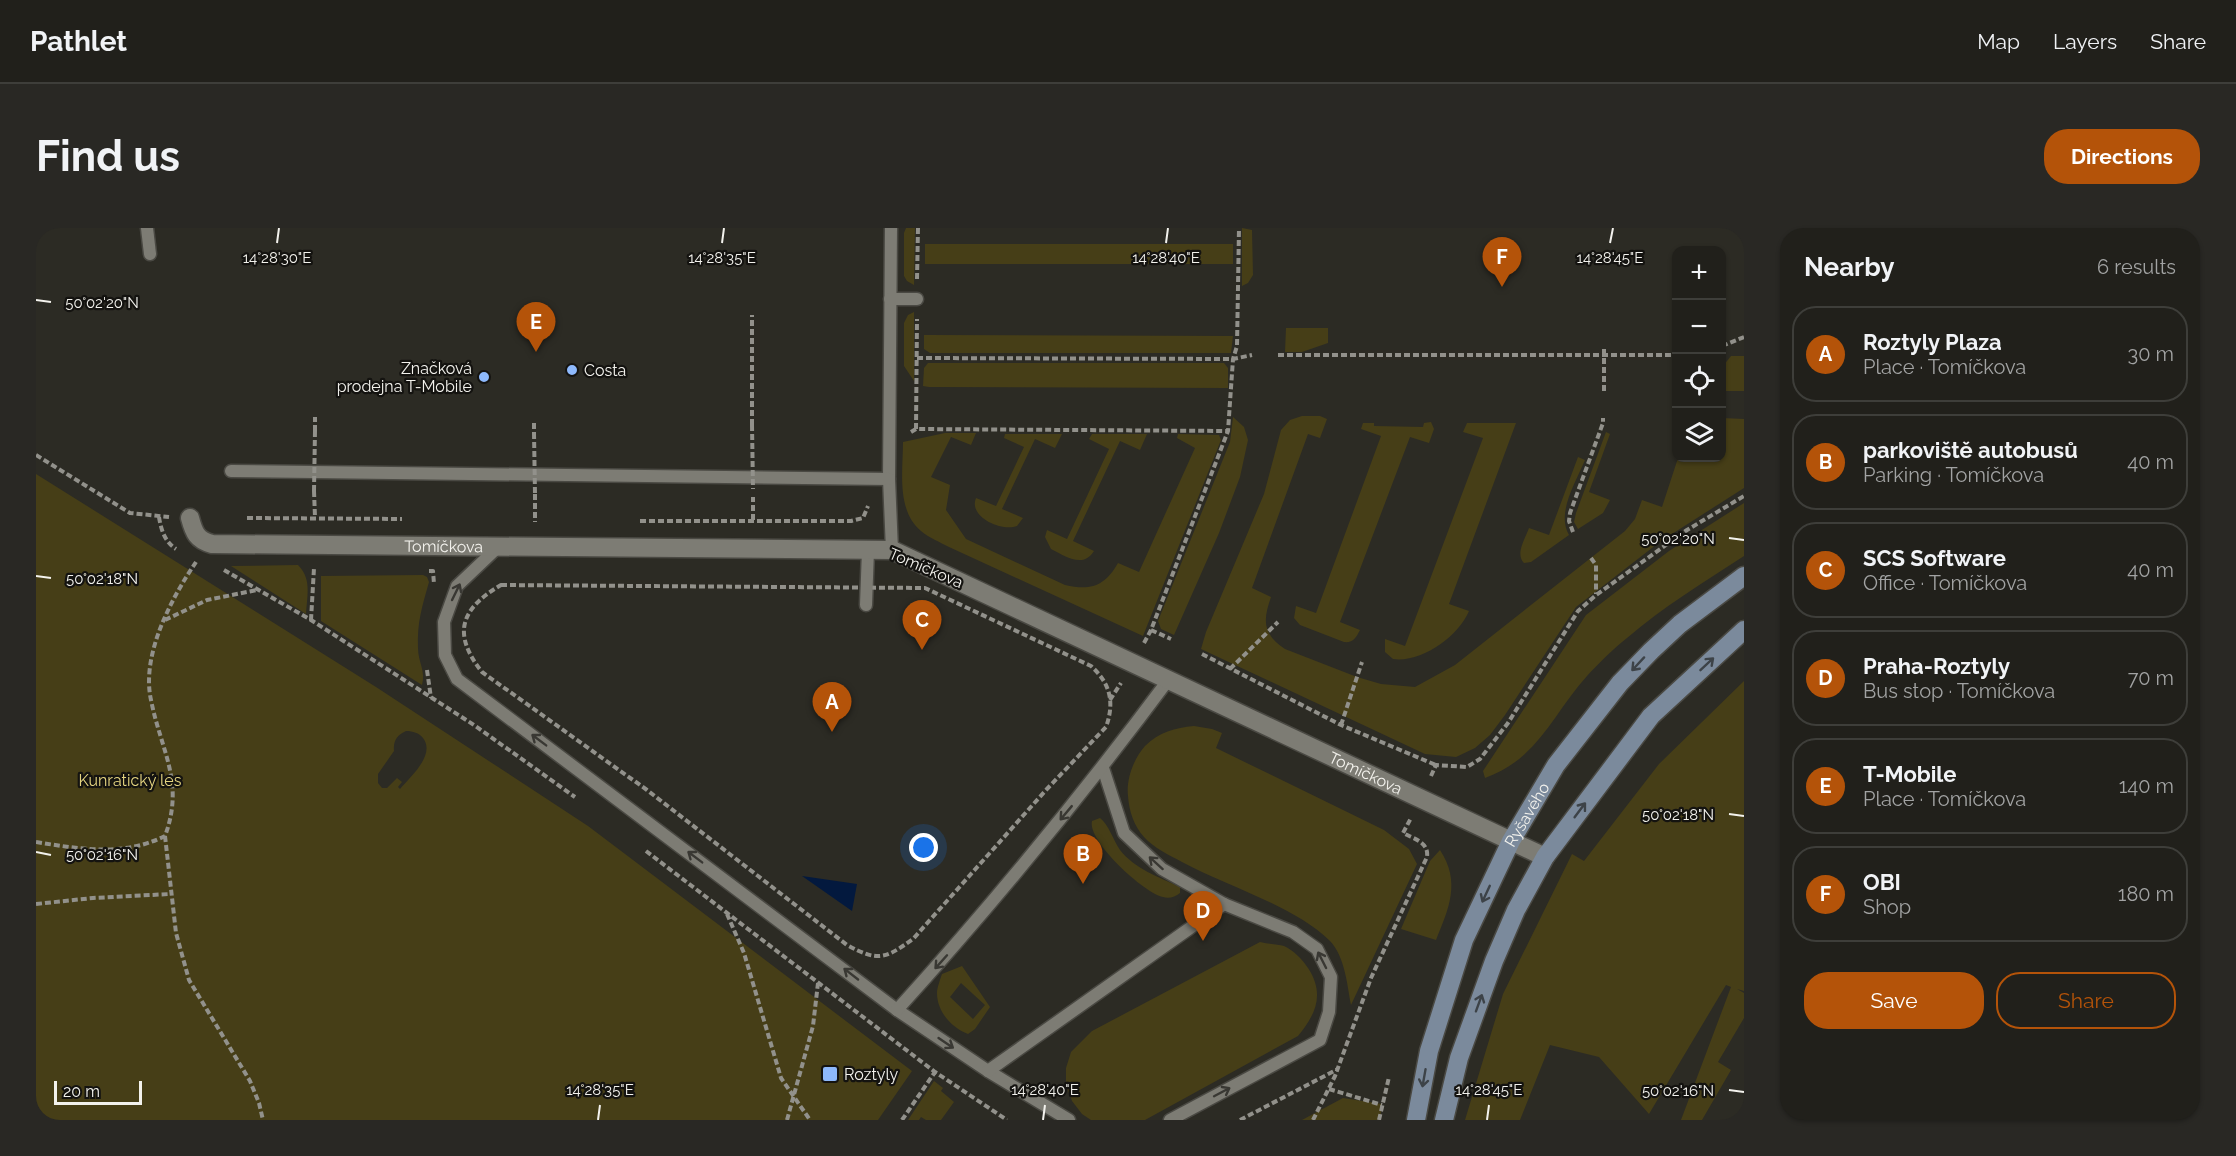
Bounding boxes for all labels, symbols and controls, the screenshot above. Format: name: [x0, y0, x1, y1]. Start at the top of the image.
text: Pathlet: [30, 25, 127, 58]
text: Map: [1977, 29, 2020, 54]
text: Layers: [2053, 29, 2117, 54]
text: Share: [2150, 29, 2206, 54]
button: Directions: [2044, 129, 2200, 184]
text: Find us: [36, 132, 180, 181]
pin: F: [1482, 238, 1522, 287]
map controls: [1672, 246, 1726, 462]
button: +: [1672, 246, 1726, 300]
text: 14°28'30"E: [243, 249, 311, 267]
text: 14°28'35"E: [688, 249, 756, 267]
text: 14°28'40"E: [1132, 249, 1200, 267]
text: 14°28'45"E: [1577, 249, 1643, 267]
text: Nearby: [1804, 252, 1894, 282]
text: 6 results: [2097, 255, 2176, 279]
text: 50°02'20"N: [65, 294, 139, 312]
button: −: [1672, 300, 1726, 354]
pin: E: [516, 302, 556, 352]
text: Roztyly Plaza: [1863, 329, 2002, 355]
text: A: [1819, 342, 1832, 366]
text: 30 m: [2128, 342, 2174, 366]
button: locate: [1672, 354, 1726, 408]
text: Place · Tomíčkova: [1863, 355, 2026, 379]
place label: Značková prodejna T-Mobile: [337, 359, 472, 396]
place label: Costa: [584, 361, 626, 380]
marker: Costa: [565, 363, 579, 377]
marker: Značková prodejna T-Mobile: [477, 370, 491, 384]
button: layers: [1672, 408, 1726, 462]
text: parkoviště autobusů: [1863, 437, 2078, 463]
text: B: [1819, 450, 1832, 474]
text: 40 m: [2127, 450, 2174, 474]
text: Parking · Tomíčkova: [1863, 463, 2044, 487]
text: 50°02'20"N: [1641, 530, 1715, 548]
street label: Tomíčkova: [404, 536, 483, 556]
street label: Tomíčkova: [886, 544, 966, 592]
text: SCS Software: [1863, 545, 2006, 571]
text: C: [1819, 558, 1832, 582]
text: 40 m: [2127, 558, 2174, 582]
text: 50°02'18"N: [66, 570, 138, 588]
text: Office · Tomíčkova: [1863, 571, 2027, 595]
one-way arrow: [450, 583, 462, 601]
pin: C: [902, 600, 942, 650]
text: Praha-Roztyly: [1863, 653, 2010, 679]
one-way arrow: [1631, 657, 1645, 672]
one-way arrow: [1700, 657, 1715, 671]
text: D: [1818, 666, 1833, 690]
text: 70 m: [2128, 666, 2174, 690]
text: Bus stop · Tomíčkova: [1863, 679, 2055, 703]
pin: A: [812, 682, 852, 732]
one-way arrow: [531, 734, 547, 747]
street label: Tomíčkova: [1326, 747, 1406, 798]
text: T-Mobile: [1863, 761, 1956, 787]
park label: Kunratický les: [79, 771, 182, 790]
text: E: [1819, 774, 1832, 798]
text: 140 m: [2119, 774, 2174, 798]
street label: Ryšavého: [1500, 779, 1553, 850]
text: Place · Tomíčkova: [1863, 787, 2026, 811]
one-way arrow: [1574, 803, 1586, 819]
one-way arrow: [1059, 805, 1072, 821]
text: 50°02'18"N: [1642, 806, 1714, 824]
your location: [909, 833, 938, 862]
pin: B: [1064, 834, 1102, 884]
text: 50°02'16"N: [66, 846, 138, 864]
one-way arrow: [687, 851, 703, 864]
one-way arrow: [1149, 857, 1164, 871]
text: OBI: [1863, 869, 1901, 895]
text: F: [1820, 882, 1831, 906]
text: 180 m: [2118, 882, 2174, 906]
one-way arrow: [1479, 885, 1491, 903]
pin: D: [1184, 892, 1222, 941]
text: Shop: [1863, 895, 1911, 919]
one-way arrow: [1316, 951, 1327, 969]
one-way arrow: [933, 955, 948, 970]
one-way arrow: [843, 968, 859, 981]
button: Save: [1804, 972, 1984, 1029]
button: Share: [1996, 972, 2176, 1029]
one-way arrow: [1474, 994, 1485, 1013]
one-way arrow: [937, 1037, 954, 1049]
marker: Roztyly: [821, 1065, 839, 1083]
place label: Roztyly: [844, 1065, 899, 1084]
one-way arrow: [1418, 1068, 1429, 1088]
scale bar: [54, 1078, 142, 1106]
text: 14°28'35"E: [566, 1081, 634, 1099]
text: 14°28'40"E: [1011, 1081, 1079, 1099]
text: 14°28'45"E: [1456, 1081, 1522, 1099]
text: 20 m: [63, 1082, 100, 1101]
text: 50°02'16"N: [1642, 1082, 1714, 1100]
one-way arrow: [1213, 1086, 1230, 1098]

